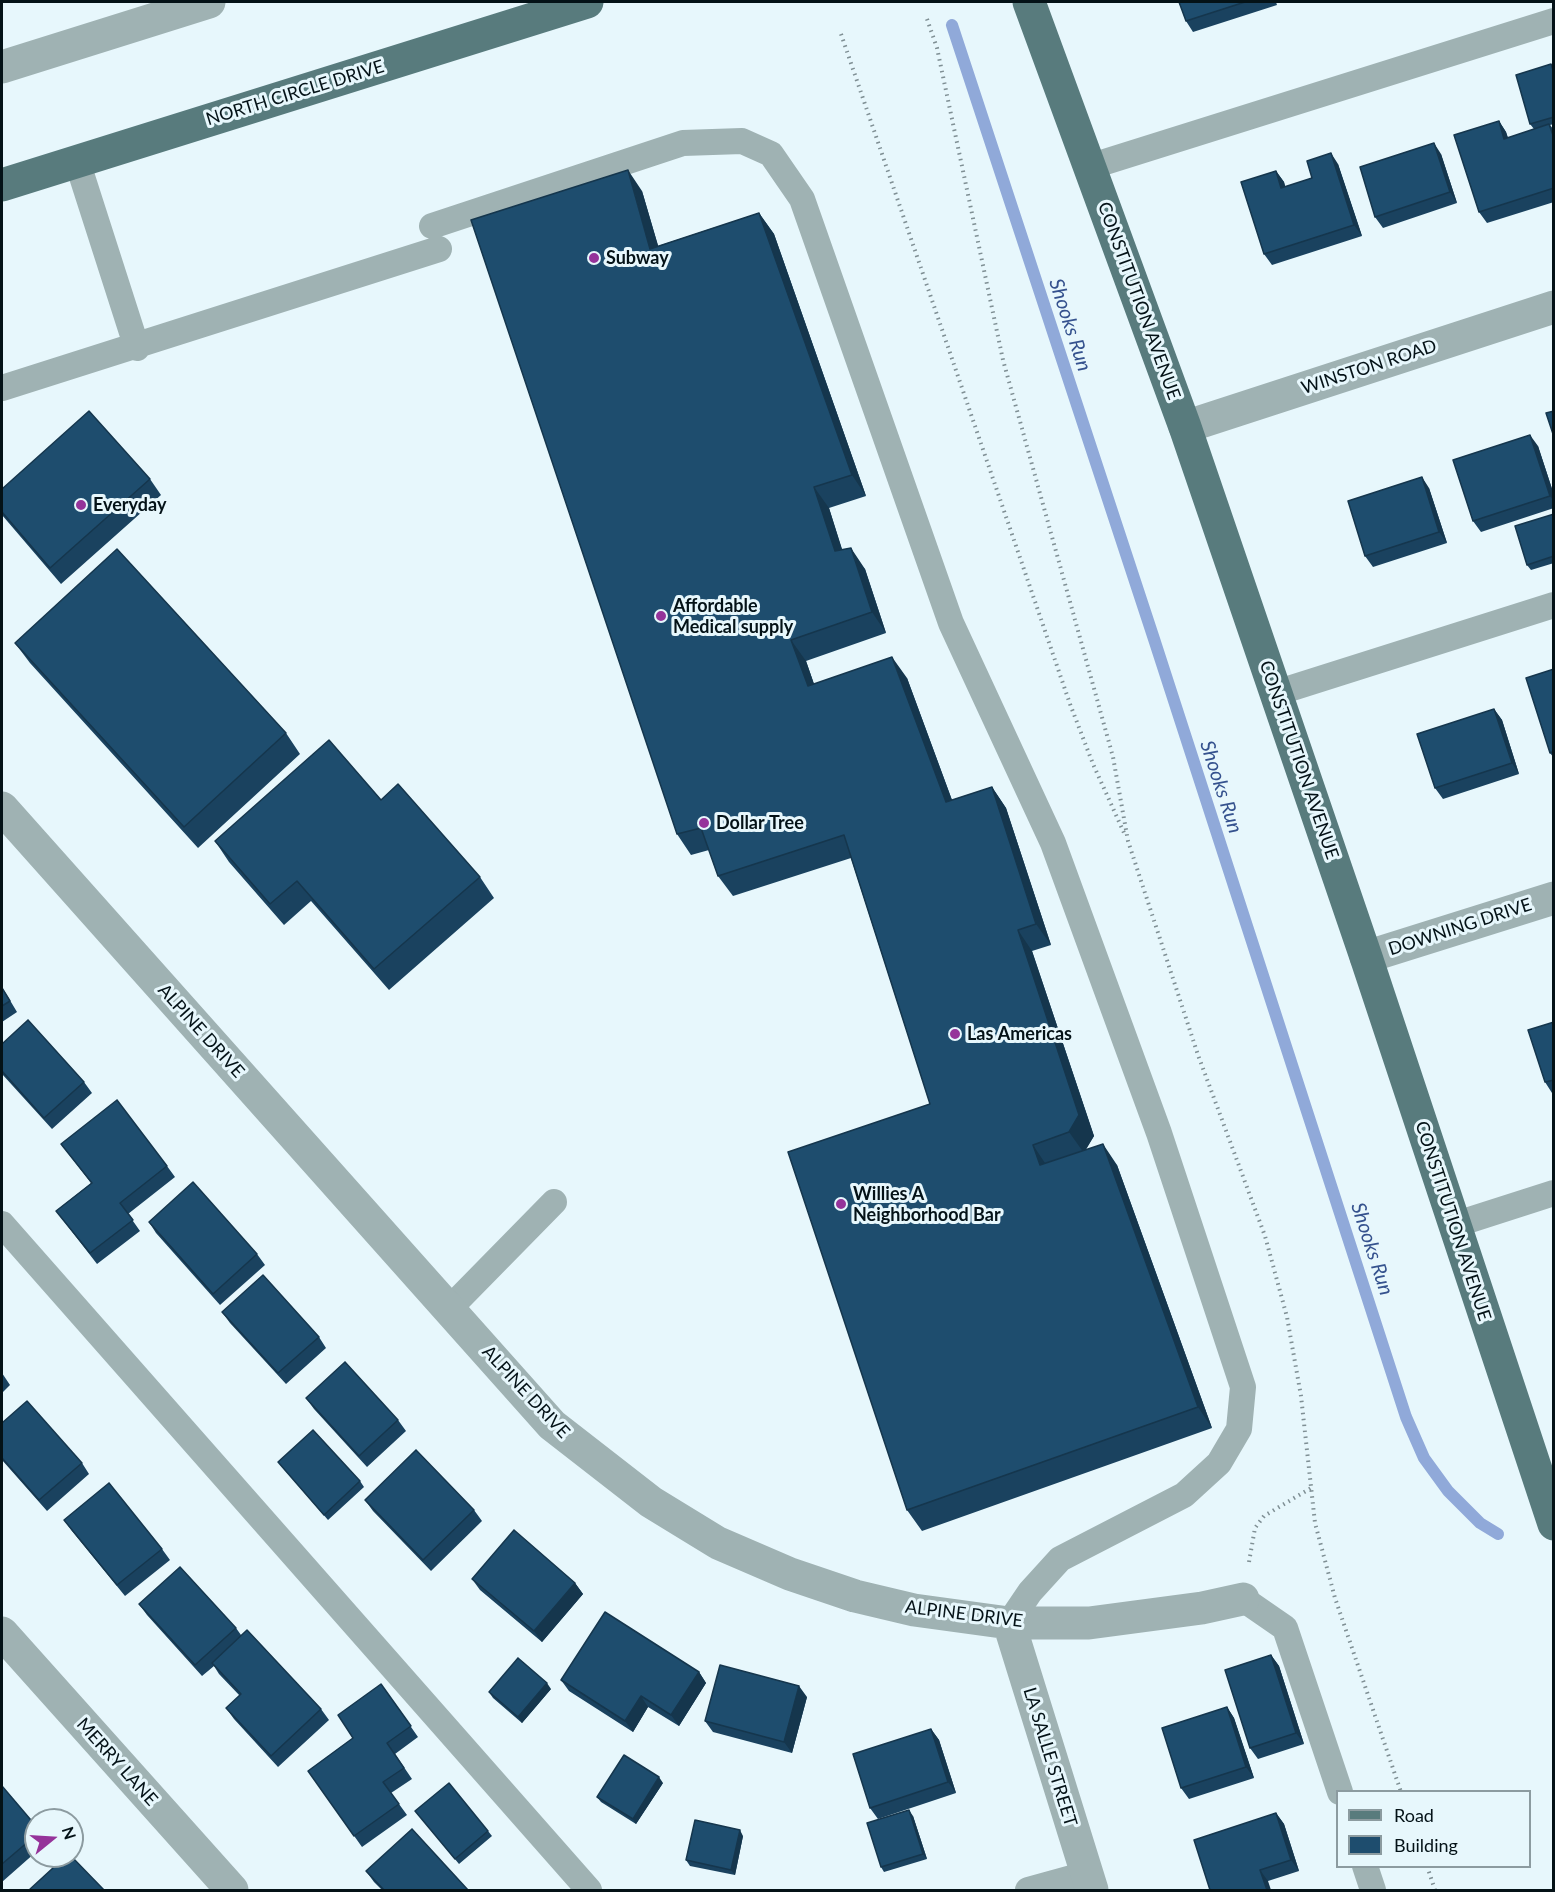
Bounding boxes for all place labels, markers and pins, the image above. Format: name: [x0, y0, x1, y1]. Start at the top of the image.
place label: Subway: [606, 247, 669, 269]
marker: Subway: [587, 251, 601, 265]
place label: Everyday: [93, 494, 166, 516]
marker: Everyday: [74, 498, 88, 512]
place label: Affordable Medical supply: [673, 595, 793, 638]
marker: Affordable Medical supply: [654, 609, 668, 623]
place label: Dollar Tree: [716, 812, 804, 834]
marker: Dollar Tree: [697, 816, 711, 830]
place label: Las Americas: [967, 1023, 1072, 1045]
marker: Las Americas: [948, 1027, 962, 1041]
place label: Willies A Neighborhood Bar: [853, 1183, 1001, 1226]
marker: Willies A Neighborhood Bar: [834, 1197, 848, 1211]

